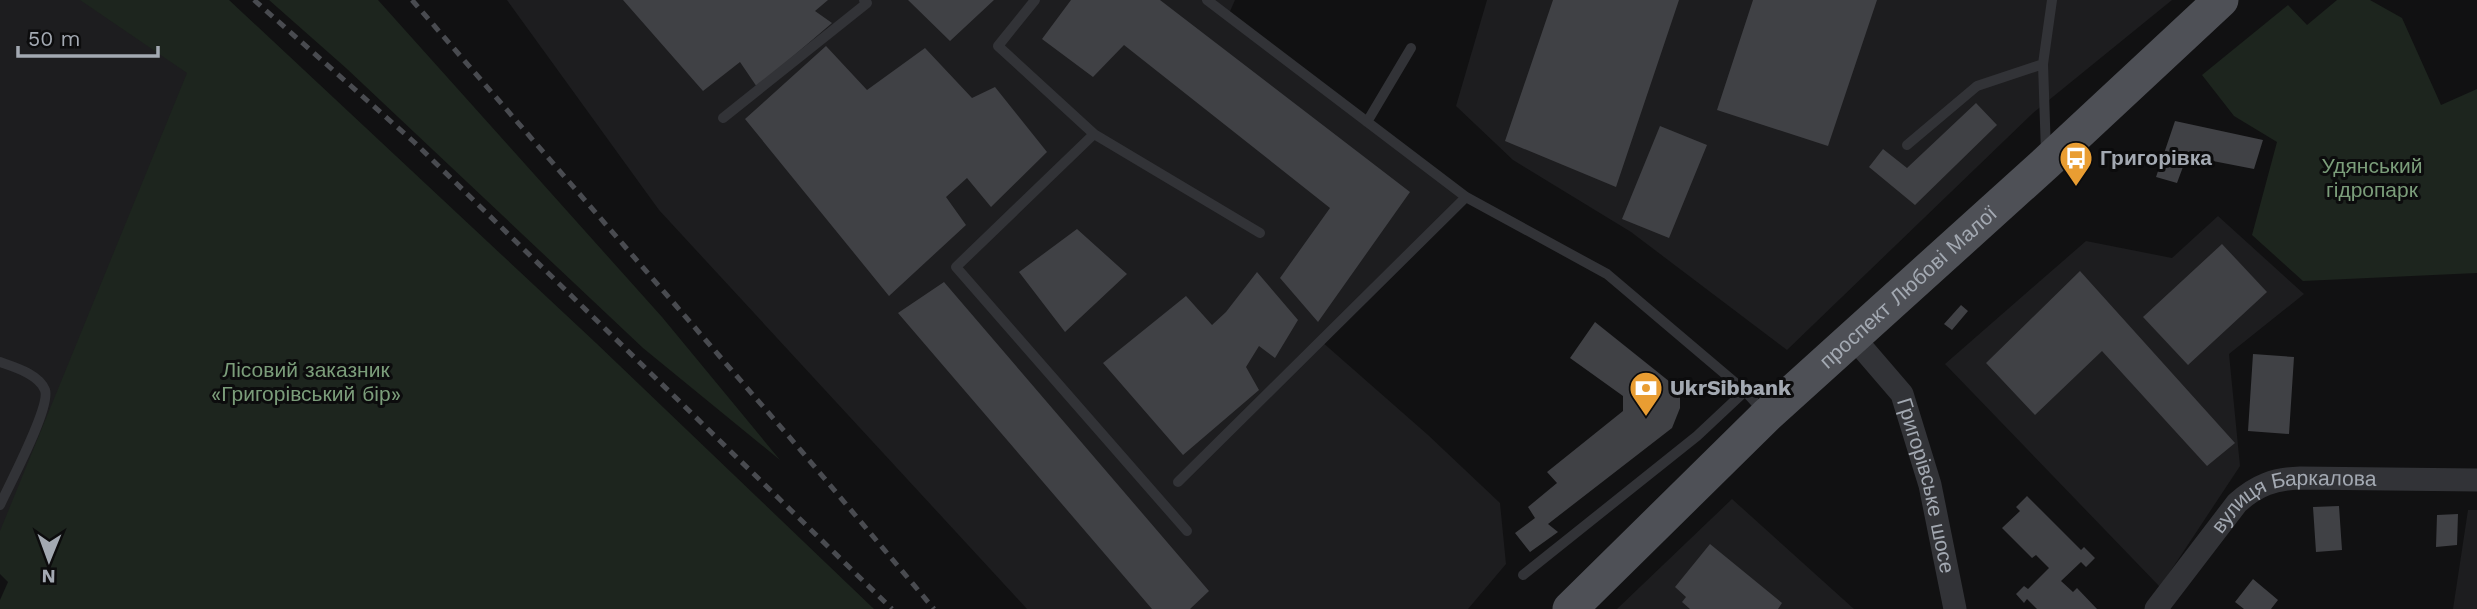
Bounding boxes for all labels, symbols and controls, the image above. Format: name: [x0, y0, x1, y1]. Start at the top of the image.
scale bar: [18, 14, 158, 58]
text: 50 m: [28, 26, 80, 51]
bus stop icon: Григорівка: [2057, 139, 2095, 188]
place label: Григорівка: [2100, 145, 2212, 170]
park label: Удянський гідропарк: [2321, 153, 2423, 202]
street label: проспект Любові Малої: [1814, 200, 2002, 373]
park label: Лісовий заказник «Григорівський бір»: [211, 357, 401, 406]
bank icon: UkrSibbank: [1627, 369, 1665, 418]
place label: UkrSibbank: [1670, 375, 1792, 400]
street label: Григорівське шосе: [1892, 395, 1960, 575]
street label: вулиця Баркалова: [2206, 465, 2377, 538]
north arrow: [14, 525, 84, 595]
text: N: [41, 565, 56, 588]

